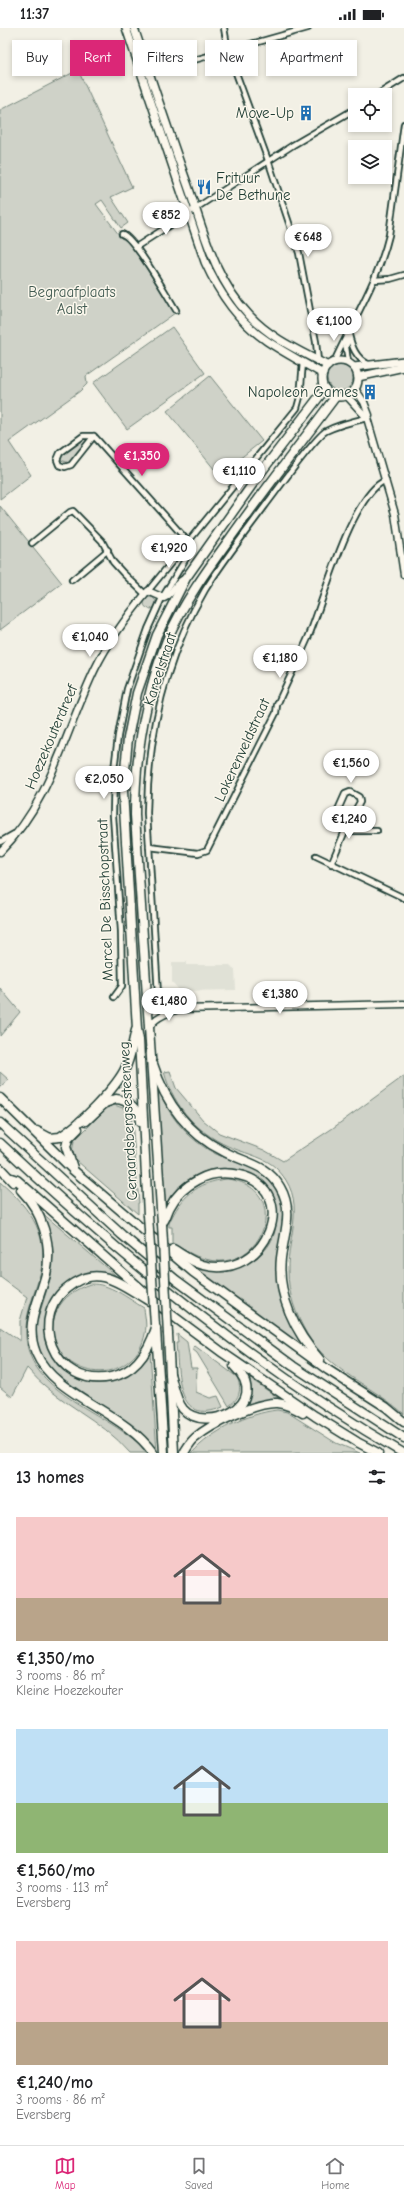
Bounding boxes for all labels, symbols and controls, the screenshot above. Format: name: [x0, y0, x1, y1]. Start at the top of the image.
text: 11:37: [20, 5, 49, 23]
chip: Buy: [12, 40, 62, 76]
chip: Rent: [70, 40, 125, 76]
chip: Filters: [133, 40, 197, 76]
chip: New: [205, 40, 258, 76]
chip: Apartment: [266, 40, 357, 76]
map controls: [348, 88, 392, 184]
button: locate: [348, 88, 392, 132]
place label: Move-Up: [236, 104, 294, 122]
building icon: Move-Up: [297, 104, 315, 122]
button: layers: [348, 140, 392, 184]
place label: Frituur De Bethune: [216, 169, 291, 204]
restaurant icon: Frituur De Bethune: [195, 178, 213, 196]
pin: €852: [142, 202, 190, 236]
text: €852: [152, 207, 181, 222]
pin: €648: [284, 224, 332, 258]
text: €648: [294, 229, 322, 244]
park label: Begraafplaats Aalst: [28, 283, 116, 318]
pin: €1,100: [301, 308, 367, 342]
text: €1,100: [316, 313, 352, 328]
place label: Napoleon Games: [248, 383, 358, 401]
building icon: Napoleon Games: [361, 383, 379, 401]
pin: €1,350: [109, 443, 175, 477]
text: €1,350: [123, 448, 161, 463]
pin: €1,110: [206, 458, 272, 492]
text: €1,110: [222, 463, 256, 478]
pin: €1,920: [136, 535, 202, 569]
text: €1,920: [150, 540, 188, 555]
pin: €1,040: [57, 624, 123, 658]
text: €1,040: [71, 629, 109, 644]
street label: Kareelstraat: [140, 629, 181, 708]
pin: €1,180: [247, 645, 313, 679]
text: €1,180: [262, 650, 298, 665]
street label: Hoezekouterdreef: [21, 681, 82, 792]
street label: Lokerenveldstraat: [210, 695, 274, 804]
pin: €1,560: [318, 750, 384, 784]
text: €1,560: [332, 755, 370, 770]
pin: €2,050: [71, 766, 137, 800]
text: €2,050: [84, 771, 124, 786]
pin: €1,240: [316, 806, 382, 840]
text: €1,240: [331, 811, 367, 826]
street label: Marcel De Bisschopstraat: [93, 818, 117, 982]
pin: €1,380: [247, 981, 313, 1015]
text: €1,380: [261, 986, 299, 1001]
pin: €1,480: [136, 988, 202, 1022]
text: €1,480: [151, 993, 187, 1008]
street label: Geraardsbergsesteenweg: [115, 1041, 141, 1201]
icon: filters: [366, 1466, 388, 1488]
text: 13 homes: [16, 1468, 84, 1487]
icon: home: [166, 1543, 238, 1615]
text: €1,350/mo: [16, 1649, 95, 1668]
text: 3 rooms · 86 m²: [16, 1668, 105, 1683]
text: Kleine Hoezekouter: [16, 1683, 123, 1698]
icon: home: [166, 1755, 238, 1827]
text: €1,560/mo: [16, 1861, 95, 1880]
text: 3 rooms · 113 m²: [16, 1880, 108, 1895]
text: Eversberg: [16, 1895, 71, 1910]
icon: home: [166, 1967, 238, 2039]
text: €1,240/mo: [16, 2073, 93, 2092]
text: 3 rooms · 86 m²: [16, 2092, 105, 2107]
text: Eversberg: [16, 2107, 71, 2122]
tab: Map: [54, 2155, 76, 2192]
tab: Saved: [185, 2155, 213, 2192]
tab: Home: [321, 2155, 350, 2192]

